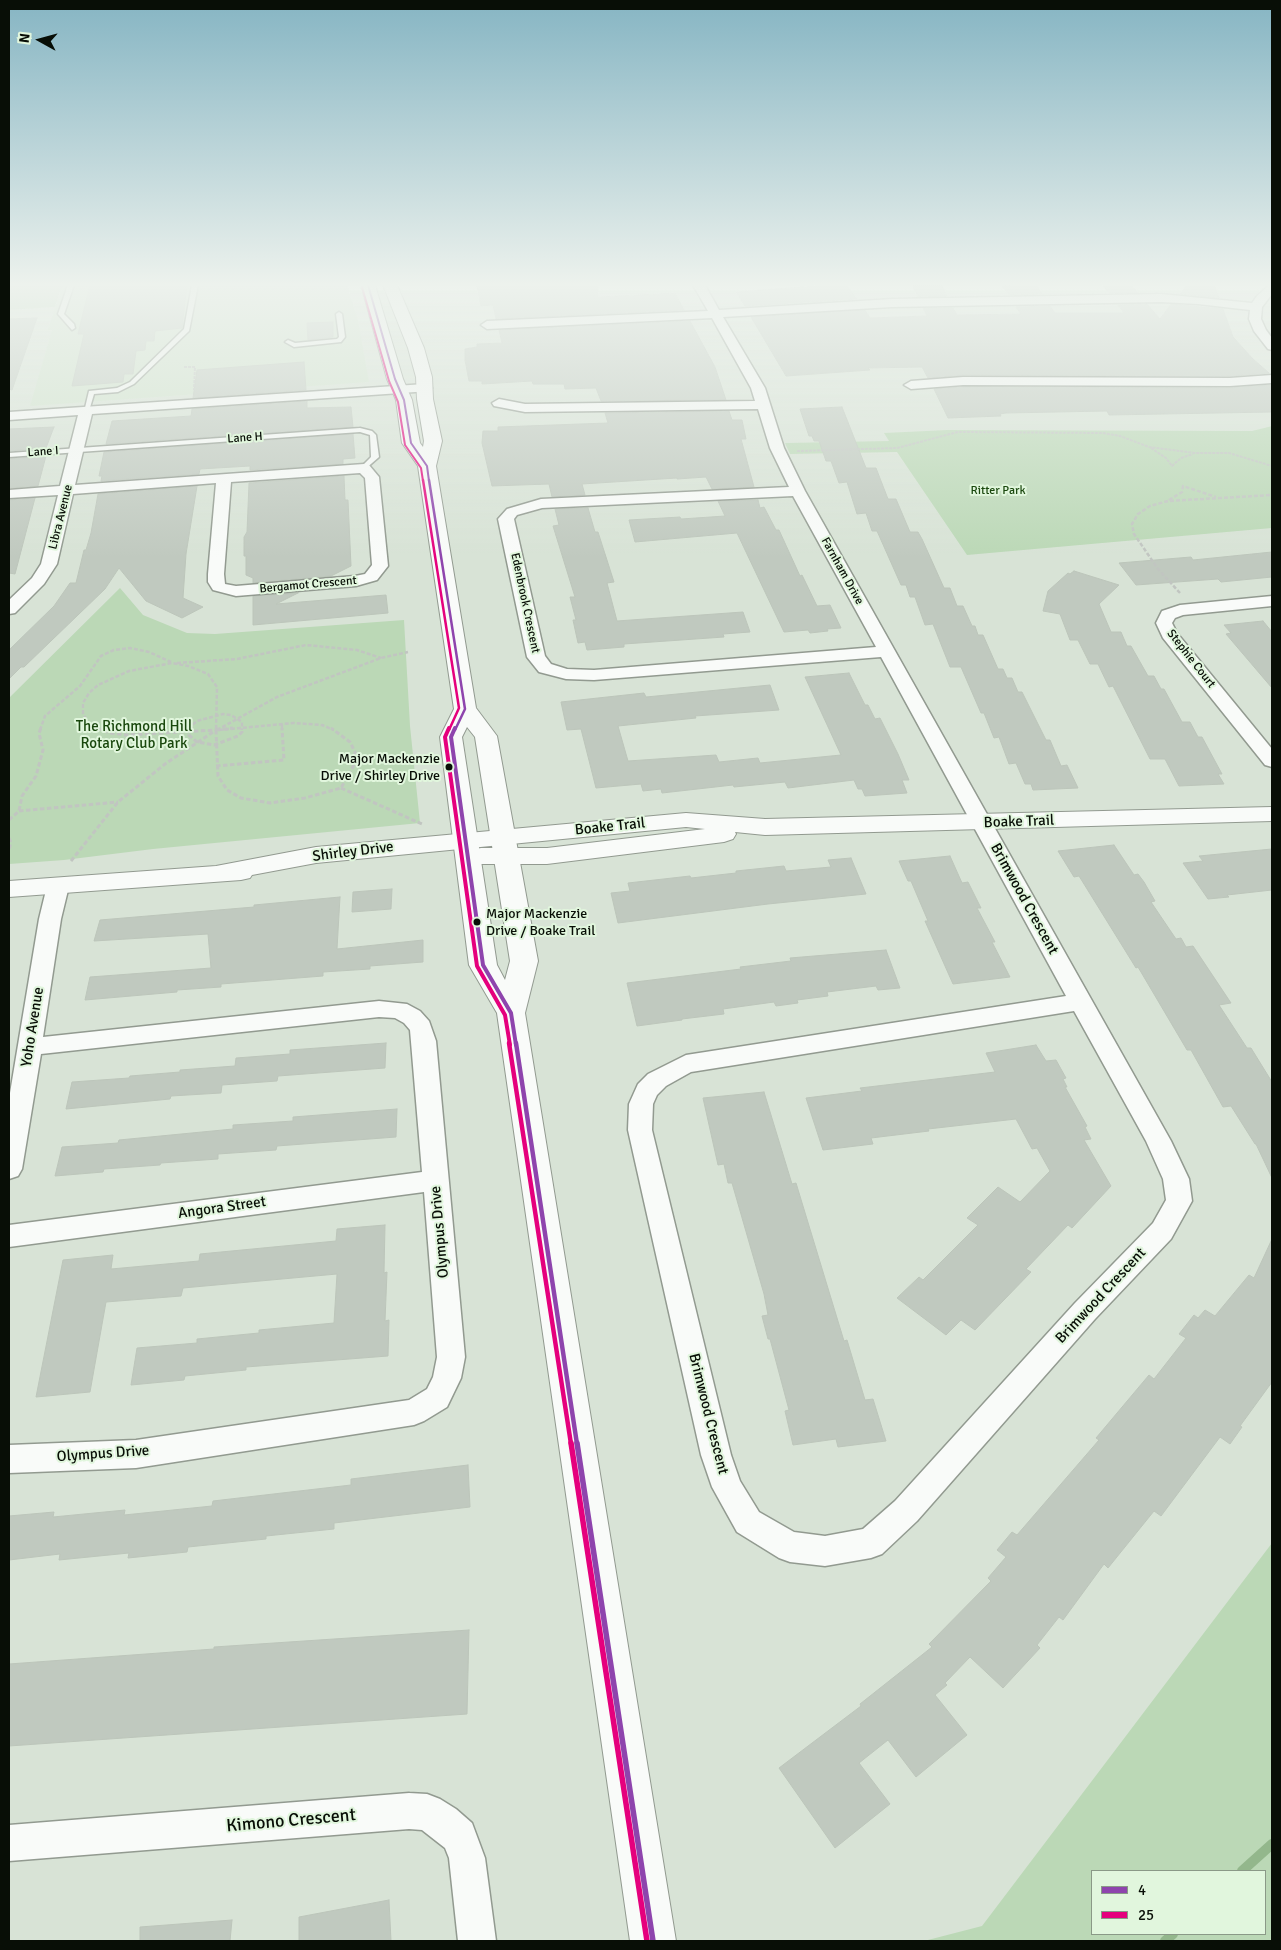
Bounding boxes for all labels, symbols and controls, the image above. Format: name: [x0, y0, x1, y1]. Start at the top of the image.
north arrow: [15, 15, 65, 65]
text: N: [16, 32, 34, 44]
street label: Lane H: [227, 430, 263, 446]
street label: Lane I: [27, 444, 59, 460]
street label: Libra Avenue: [46, 483, 76, 551]
park label: Ritter Park: [971, 484, 1025, 498]
street label: Farnham Drive: [818, 535, 866, 607]
street label: Edenbrook Crescent: [507, 551, 543, 655]
street label: Bergamot Crescent: [259, 574, 357, 596]
street label: Stephie Court: [1164, 627, 1218, 691]
park label: The Richmond Hill Rotary Club Park: [76, 718, 192, 753]
place label: Major Mackenzie Drive / Shirley Drive: [321, 751, 440, 784]
marker: Major Mackenzie Drive / Shirley Drive: [444, 762, 454, 772]
street label: Boake Trail: [983, 812, 1055, 832]
street label: Boake Trail: [574, 814, 646, 840]
street label: Shirley Drive: [311, 838, 395, 866]
street label: Brimwood Crescent: [986, 840, 1062, 958]
place label: Major Mackenzie Drive / Boake Trail: [486, 906, 595, 939]
marker: Major Mackenzie Drive / Boake Trail: [472, 917, 482, 927]
street label: Yoho Avenue: [18, 986, 48, 1068]
street label: Olympus Drive: [427, 1185, 453, 1279]
street label: Angora Street: [177, 1193, 267, 1223]
street label: Brimwood Crescent: [1052, 1244, 1150, 1348]
street label: Brimwood Crescent: [684, 1352, 732, 1476]
street label: Olympus Drive: [56, 1442, 150, 1466]
street label: Kimono Crescent: [225, 1805, 357, 1837]
legend: [1091, 1870, 1266, 1935]
text: 4: [1138, 1881, 1146, 1899]
text: 25: [1138, 1906, 1154, 1924]

